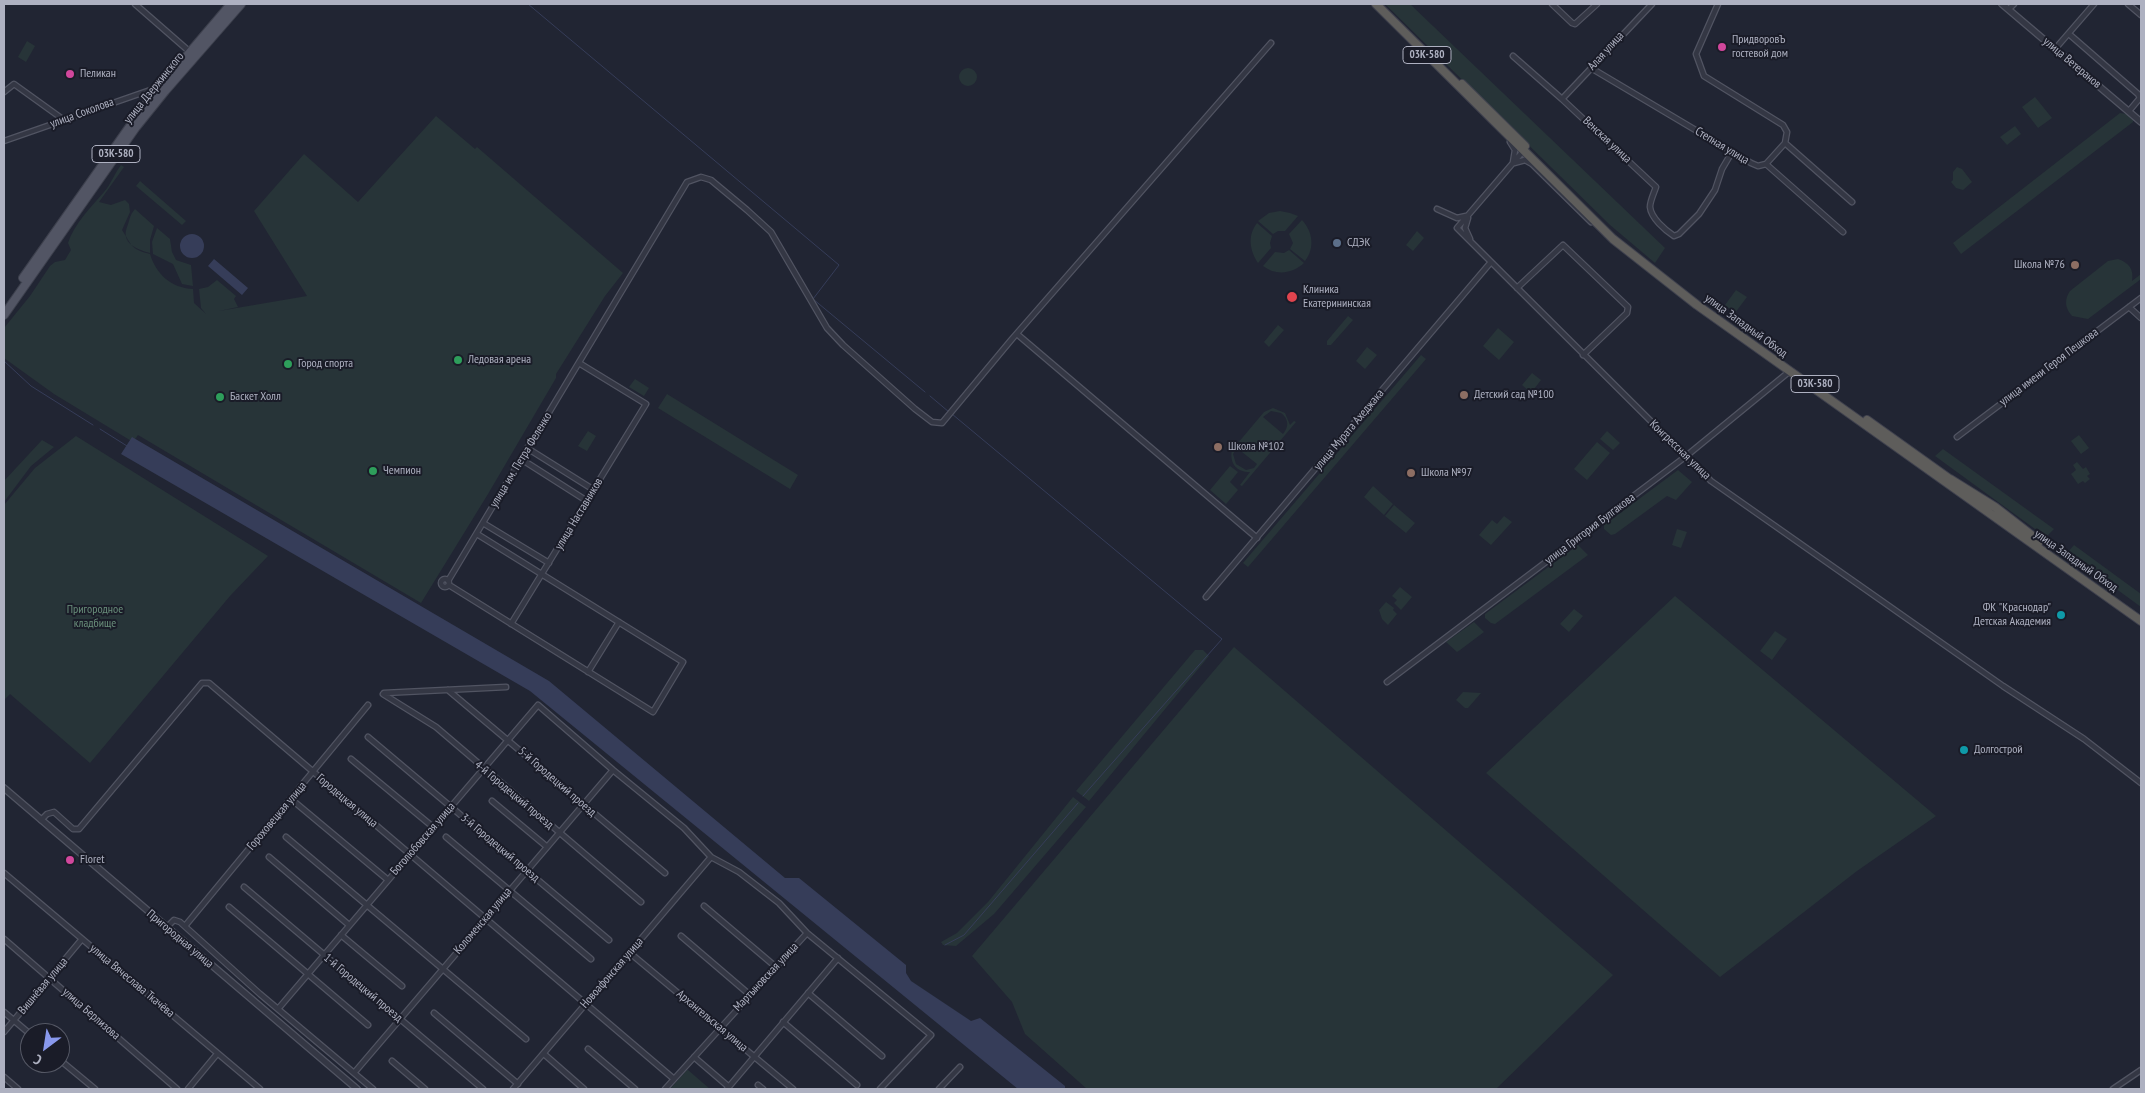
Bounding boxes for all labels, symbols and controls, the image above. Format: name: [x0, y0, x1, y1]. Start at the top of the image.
street label: Алая улица: [1585, 29, 1627, 73]
place label: ПридворовЪ гостевой дом: [1732, 33, 1788, 61]
street label: улица Ветеранов: [2040, 34, 2104, 92]
marker: ПридворовЪ гостевой дом: [1716, 41, 1728, 53]
road number: 03К-580: [1403, 46, 1451, 64]
street label: улица Дзержинского: [121, 49, 187, 127]
place label: Пеликан: [80, 67, 116, 81]
marker: Пеликан: [64, 68, 76, 80]
street label: улица Соколова: [48, 95, 116, 131]
street label: Венская улица: [1580, 114, 1634, 166]
street label: Степная улица: [1692, 124, 1752, 168]
road number: 03К-580: [92, 146, 140, 162]
place label: СДЭК: [1347, 236, 1370, 250]
marker: СДЭК: [1331, 237, 1343, 249]
place label: Школа №76: [2014, 258, 2065, 272]
marker: Школа №76: [2069, 259, 2081, 271]
place label: Клиника Екатерининская: [1303, 283, 1371, 311]
marker: Клиника Екатерининская: [1285, 290, 1299, 304]
street label: улица Западный Обход: [1702, 291, 1790, 361]
street label: улица имени Героя Пешкова: [1997, 325, 2101, 409]
place label: Ледовая арена: [468, 353, 531, 367]
marker: Ледовая арена: [452, 354, 464, 366]
place label: Город спорта: [298, 357, 353, 371]
marker: Город спорта: [282, 358, 294, 370]
road number: 03К-580: [1791, 376, 1839, 392]
street label: улица Мурата Ахеджака: [1311, 387, 1387, 473]
place label: Детский сад №100: [1474, 388, 1554, 402]
marker: Детский сад №100: [1458, 389, 1470, 401]
place label: Баскет Холл: [230, 390, 281, 404]
marker: Баскет Холл: [214, 391, 226, 403]
street label: улица им. Петра Феленко: [487, 410, 555, 510]
street label: Конгрессная улица: [1646, 417, 1714, 483]
place label: Школа №102: [1228, 440, 1284, 454]
marker: Школа №102: [1212, 441, 1224, 453]
place label: Чемпион: [383, 464, 421, 478]
marker: Чемпион: [367, 465, 379, 477]
place label: Школа №97: [1421, 466, 1472, 480]
marker: Школа №97: [1405, 467, 1417, 479]
street label: улица Наставников: [552, 476, 606, 552]
street label: улица Григория Булгакова: [1542, 490, 1638, 568]
street label: улица Западный Обход: [2031, 527, 2121, 595]
place label: ФК "Краснодар" Детская Академия: [1974, 601, 2051, 629]
park label: Пригородное кладбище: [67, 603, 123, 631]
marker: ФК "Краснодар" Детская Академия: [2055, 609, 2067, 621]
place label: Долгострой: [1974, 743, 2023, 757]
street label: 5-й Городецкий проезд: [515, 744, 599, 820]
marker: Долгострой: [1958, 744, 1970, 756]
street label: 4-й Городецкий проезд: [472, 758, 556, 832]
street label: Городецкая улица: [313, 771, 381, 831]
street label: Гороховецкая улица: [244, 779, 310, 853]
street label: Боголюбовская улица: [387, 800, 459, 878]
street label: 3-й Городецкий проезд: [458, 811, 542, 885]
place label: Floret: [80, 853, 104, 867]
marker: Floret: [64, 854, 76, 866]
street label: Коломенская улица: [451, 885, 515, 957]
street label: Пригородная улица: [144, 907, 216, 971]
street label: Новоафонская улица: [577, 935, 647, 1011]
street label: Мартыновская улица: [731, 940, 801, 1014]
street label: улица Вячеслава Ткачёва: [87, 941, 177, 1021]
street label: 1-й Городецкий проезд: [321, 951, 405, 1025]
street label: Вишнёвая улица: [15, 955, 71, 1017]
street label: улица Берлизова: [59, 985, 123, 1043]
street label: Архангельская улица: [673, 987, 751, 1055]
north arrow: [20, 1023, 70, 1073]
text: С: [30, 1051, 45, 1069]

